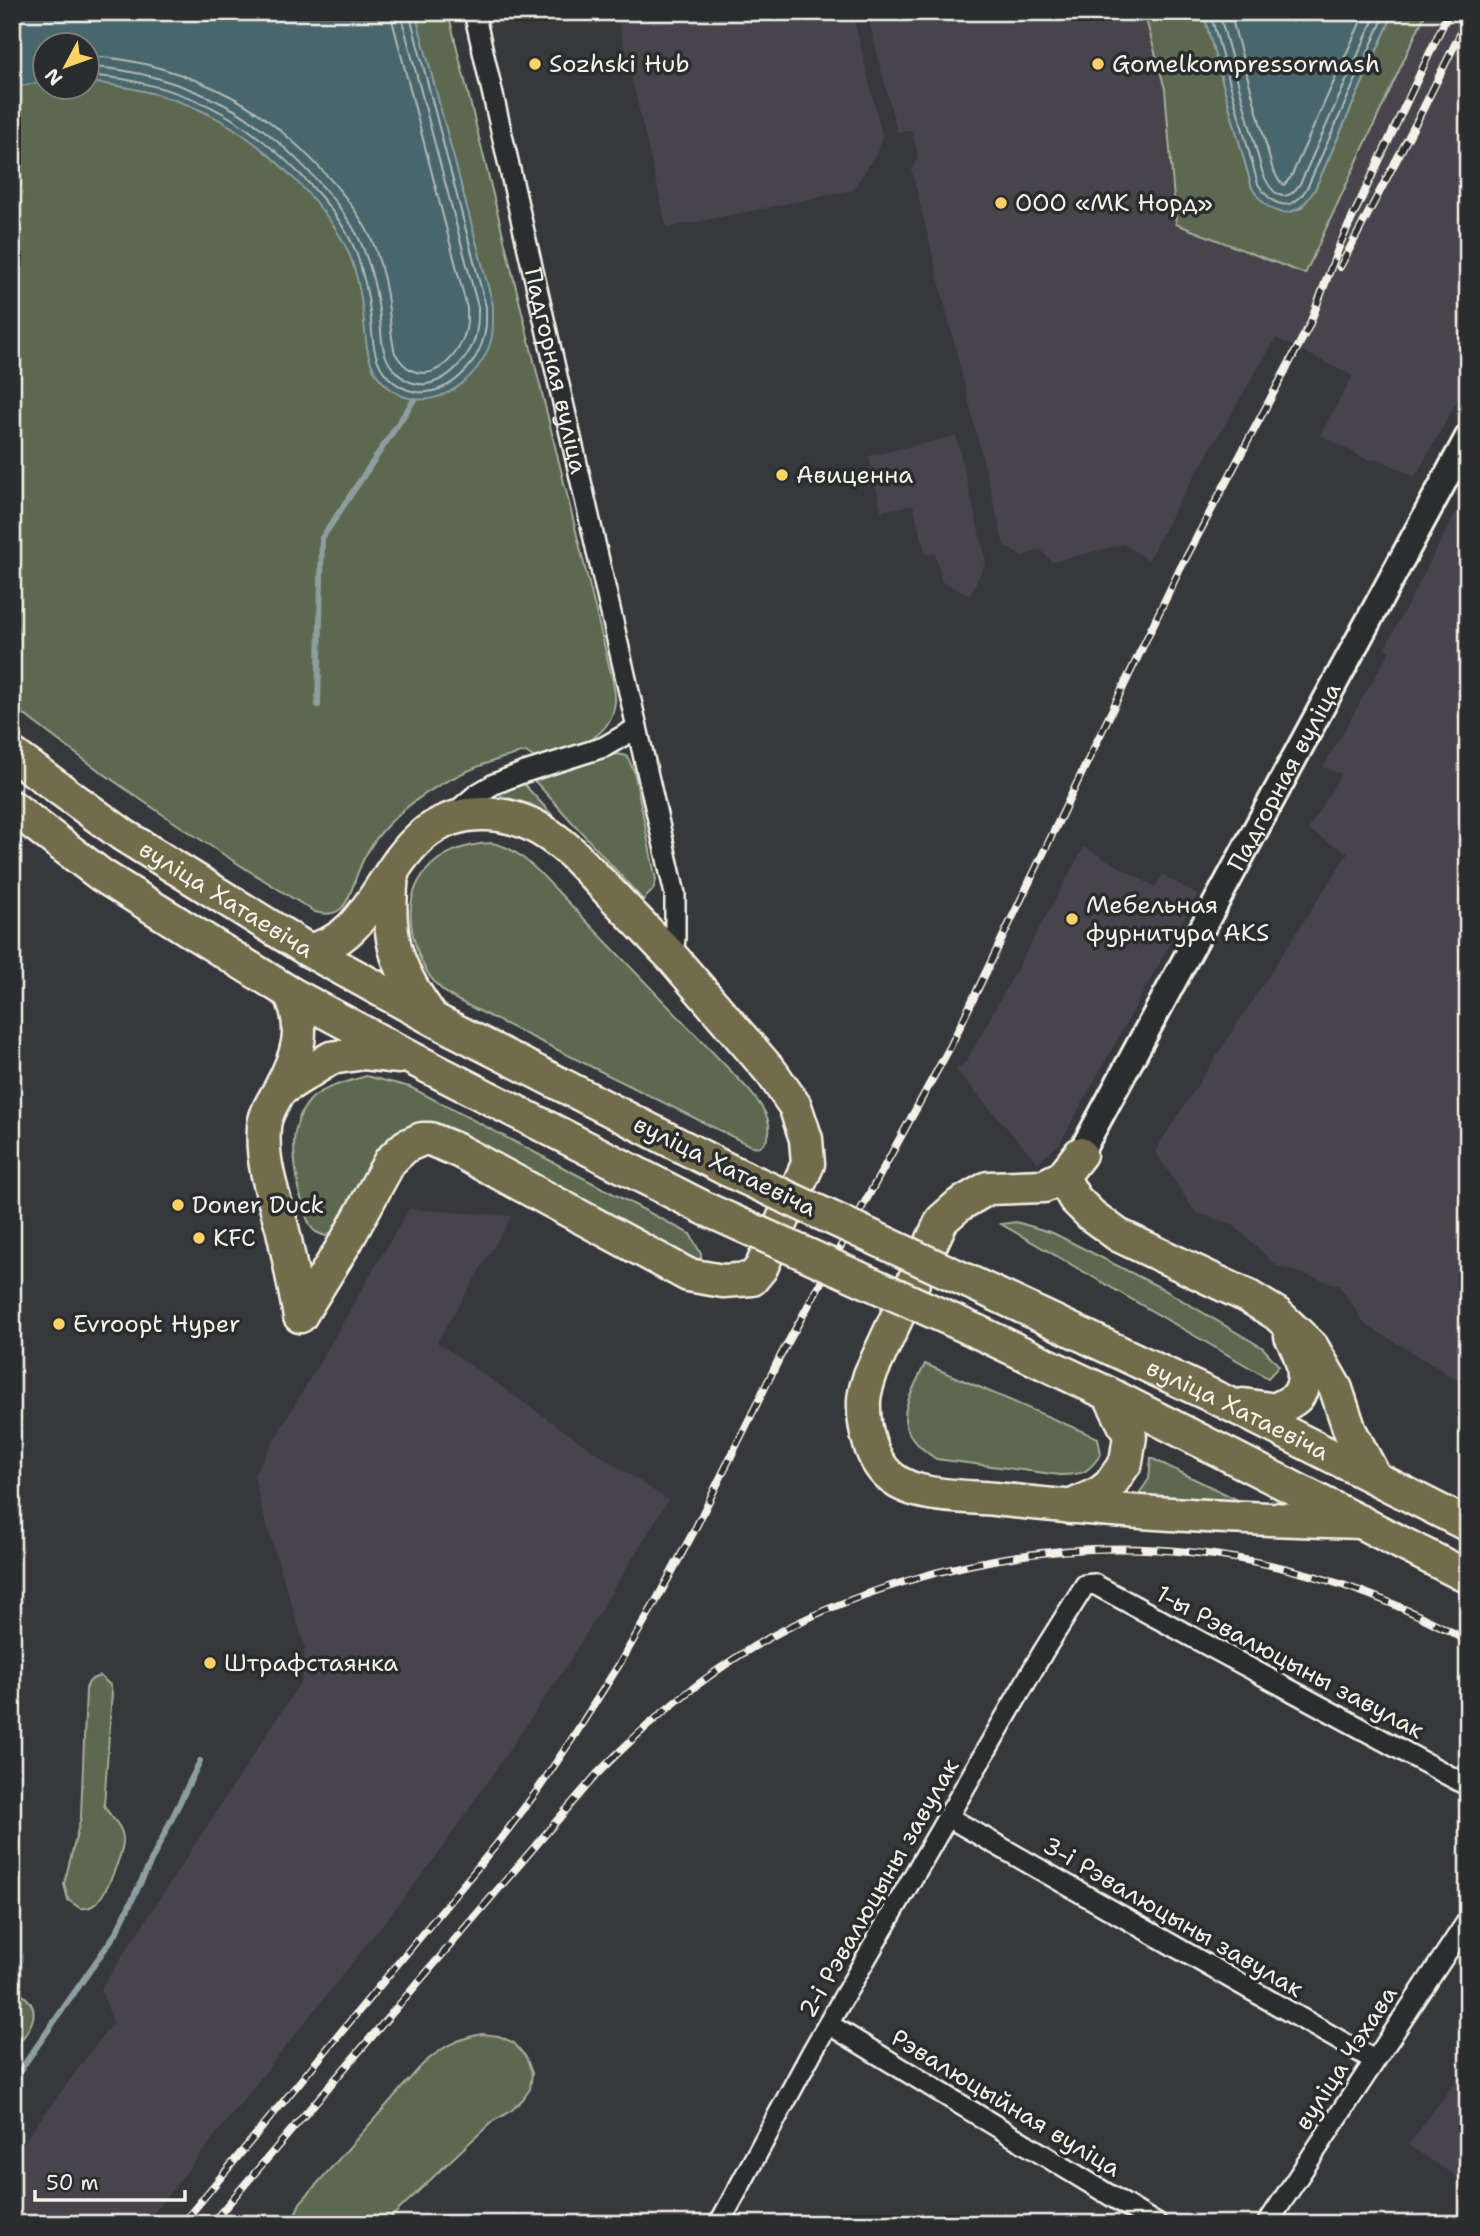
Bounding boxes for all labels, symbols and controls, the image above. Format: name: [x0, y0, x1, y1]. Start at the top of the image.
north arrow: [32, 32, 102, 102]
place label: Sozhski Hub: [549, 48, 690, 80]
place label: Gomelkompressormash: [1112, 48, 1380, 80]
marker: Sozhski Hub: [527, 56, 543, 72]
marker: Gomelkompressormash: [1090, 56, 1106, 72]
text: N: [39, 63, 68, 91]
place label: ООО «МК Норд»: [1015, 187, 1213, 219]
marker: ООО «МК Норд»: [993, 195, 1009, 211]
street label: Падгорная вуліца: [517, 265, 595, 477]
place label: Авиценна: [796, 459, 913, 491]
marker: Авиценна: [774, 467, 790, 483]
street label: Падгорная вуліца: [1220, 677, 1348, 877]
street label: вуліца Хатаевіча: [133, 833, 320, 966]
place label: Мебельная фурнитура AKS: [1086, 889, 1269, 949]
marker: Мебельная фурнитура AKS: [1064, 911, 1080, 927]
street label: вуліца Хатаевіча: [628, 1108, 822, 1224]
place label: Doner Duck: [192, 1189, 324, 1221]
marker: Doner Duck: [170, 1197, 186, 1213]
place label: KFC: [213, 1222, 256, 1254]
marker: KFC: [191, 1230, 207, 1246]
place label: Evroopt Hyper: [73, 1308, 240, 1340]
marker: Evroopt Hyper: [51, 1316, 67, 1332]
street label: вуліца Хатаевіча: [1141, 1351, 1335, 1468]
street label: 1-ы Рэвалюцыны завулак: [1150, 1578, 1430, 1746]
place label: Штрафстаянка: [224, 1647, 398, 1679]
marker: Штрафстаянка: [202, 1655, 218, 1671]
street label: 2-і Рэвалюцыны завулак: [792, 1752, 967, 2023]
street label: 3-і Рэвалюцыны завулак: [1037, 1829, 1309, 2005]
street label: вуліца Чэхава: [1287, 1980, 1405, 2136]
street label: Рэвалюцыйная вуліца: [885, 2022, 1127, 2184]
scale bar: [35, 2159, 186, 2203]
text: 50 m: [46, 2169, 99, 2197]

